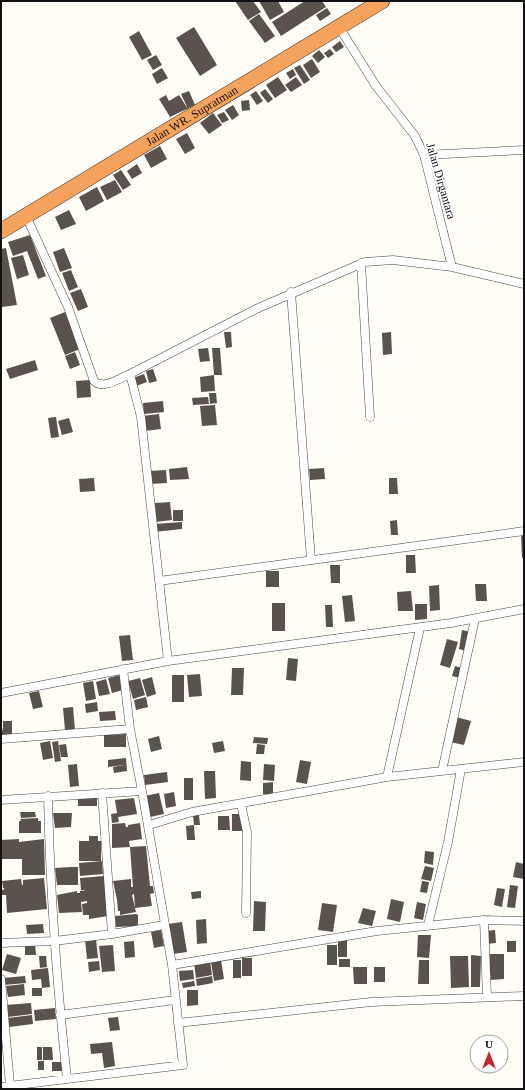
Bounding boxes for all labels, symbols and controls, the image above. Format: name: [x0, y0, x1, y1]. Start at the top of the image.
street label: Jalan WR. Supratman: [143, 83, 240, 149]
street label: Jalan Dirgantara: [423, 141, 459, 221]
north arrow: [469, 1034, 509, 1074]
text: U: [485, 1038, 493, 1050]

